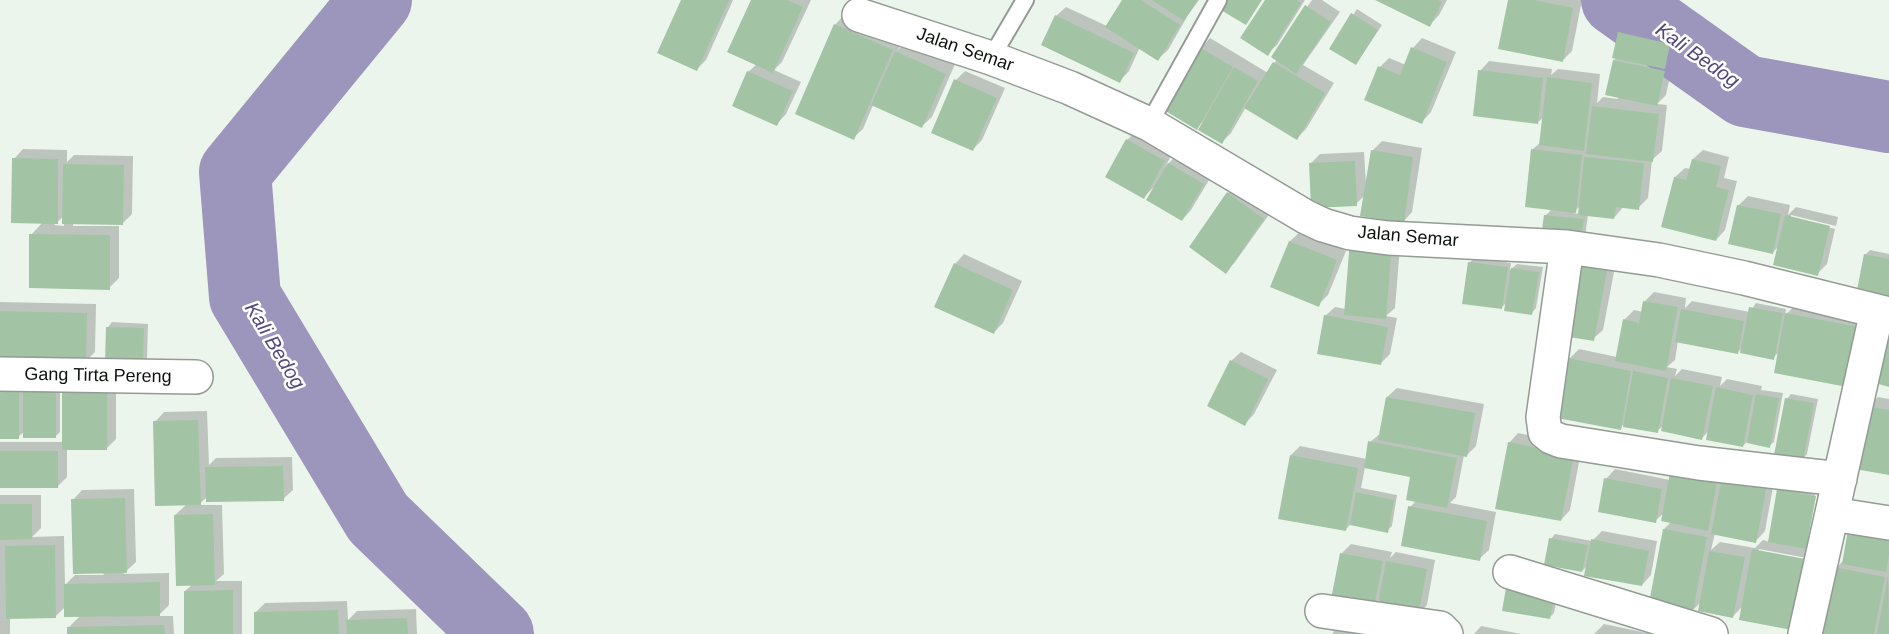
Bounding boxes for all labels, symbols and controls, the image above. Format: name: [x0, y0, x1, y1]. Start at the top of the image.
water label: Kali Bedog: [1650, 18, 1744, 94]
street label: Jalan Semar: [914, 23, 1016, 77]
street label: Jalan Semar: [1357, 222, 1459, 252]
water label: Kali Bedog: [239, 298, 309, 394]
street label: Gang Tirta Pereng: [24, 364, 172, 388]

